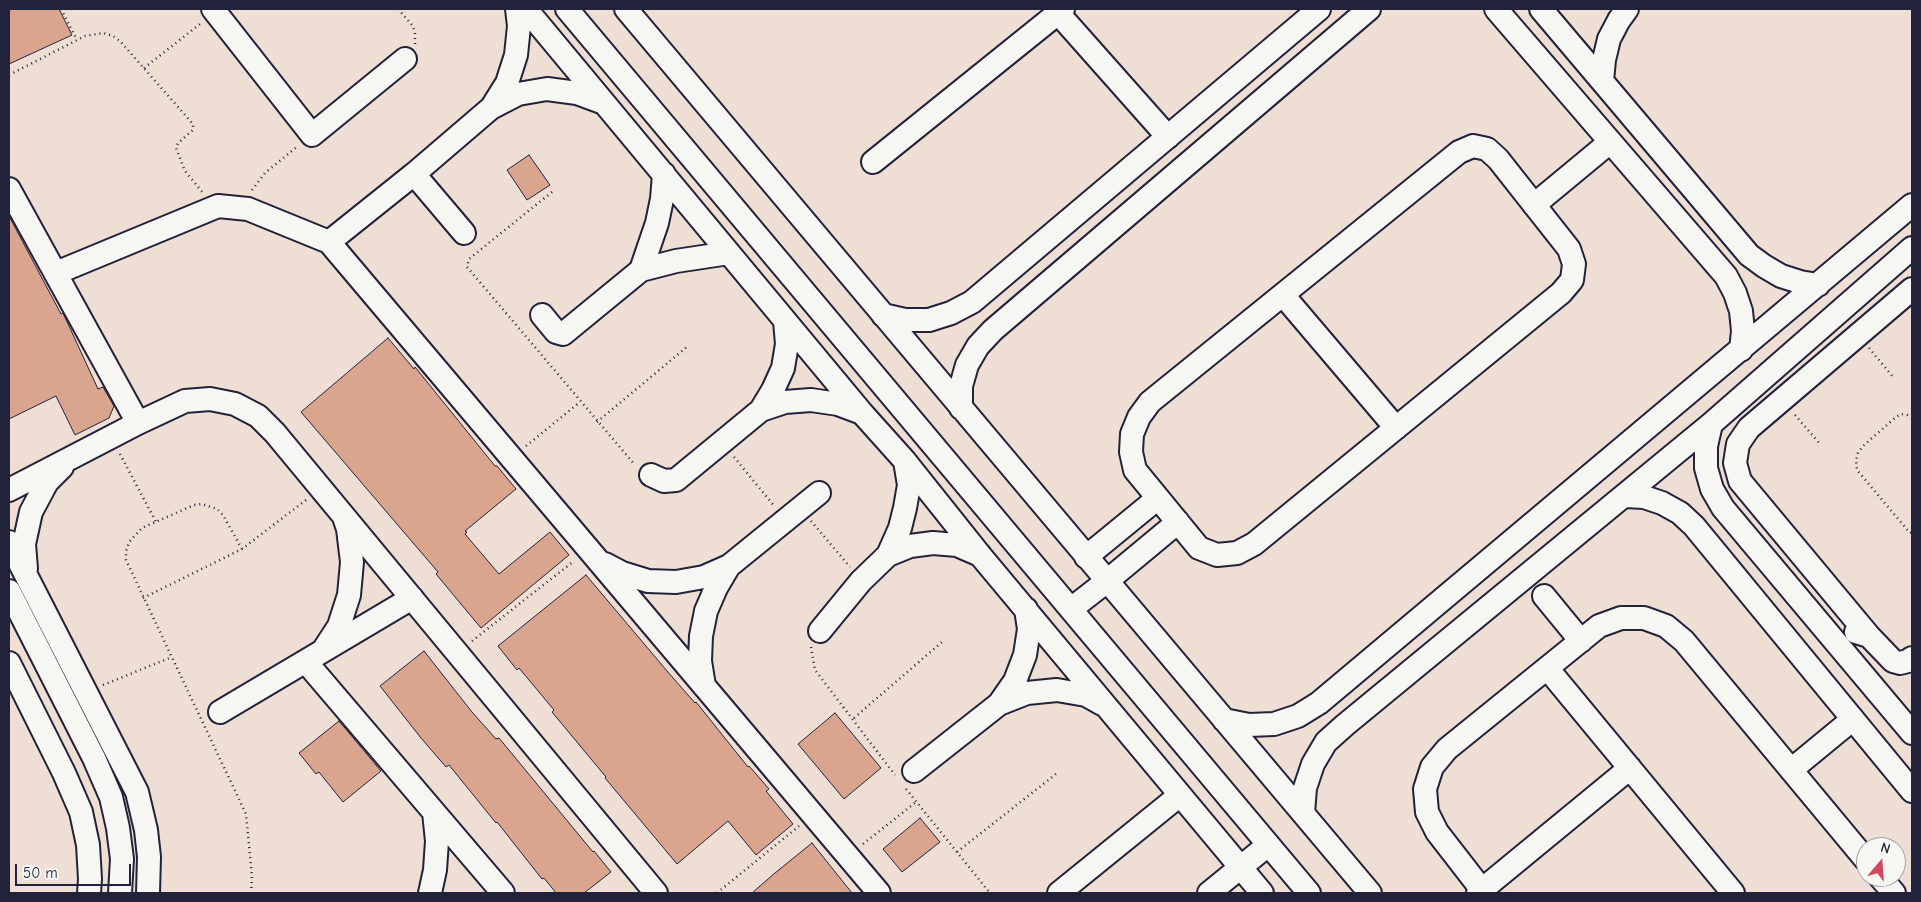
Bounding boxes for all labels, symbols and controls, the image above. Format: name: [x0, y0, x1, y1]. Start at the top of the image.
north arrow: [1856, 837, 1906, 887]
text: N: [1879, 839, 1892, 858]
scale bar: [18, 854, 134, 886]
text: 50 m: [23, 864, 58, 882]

